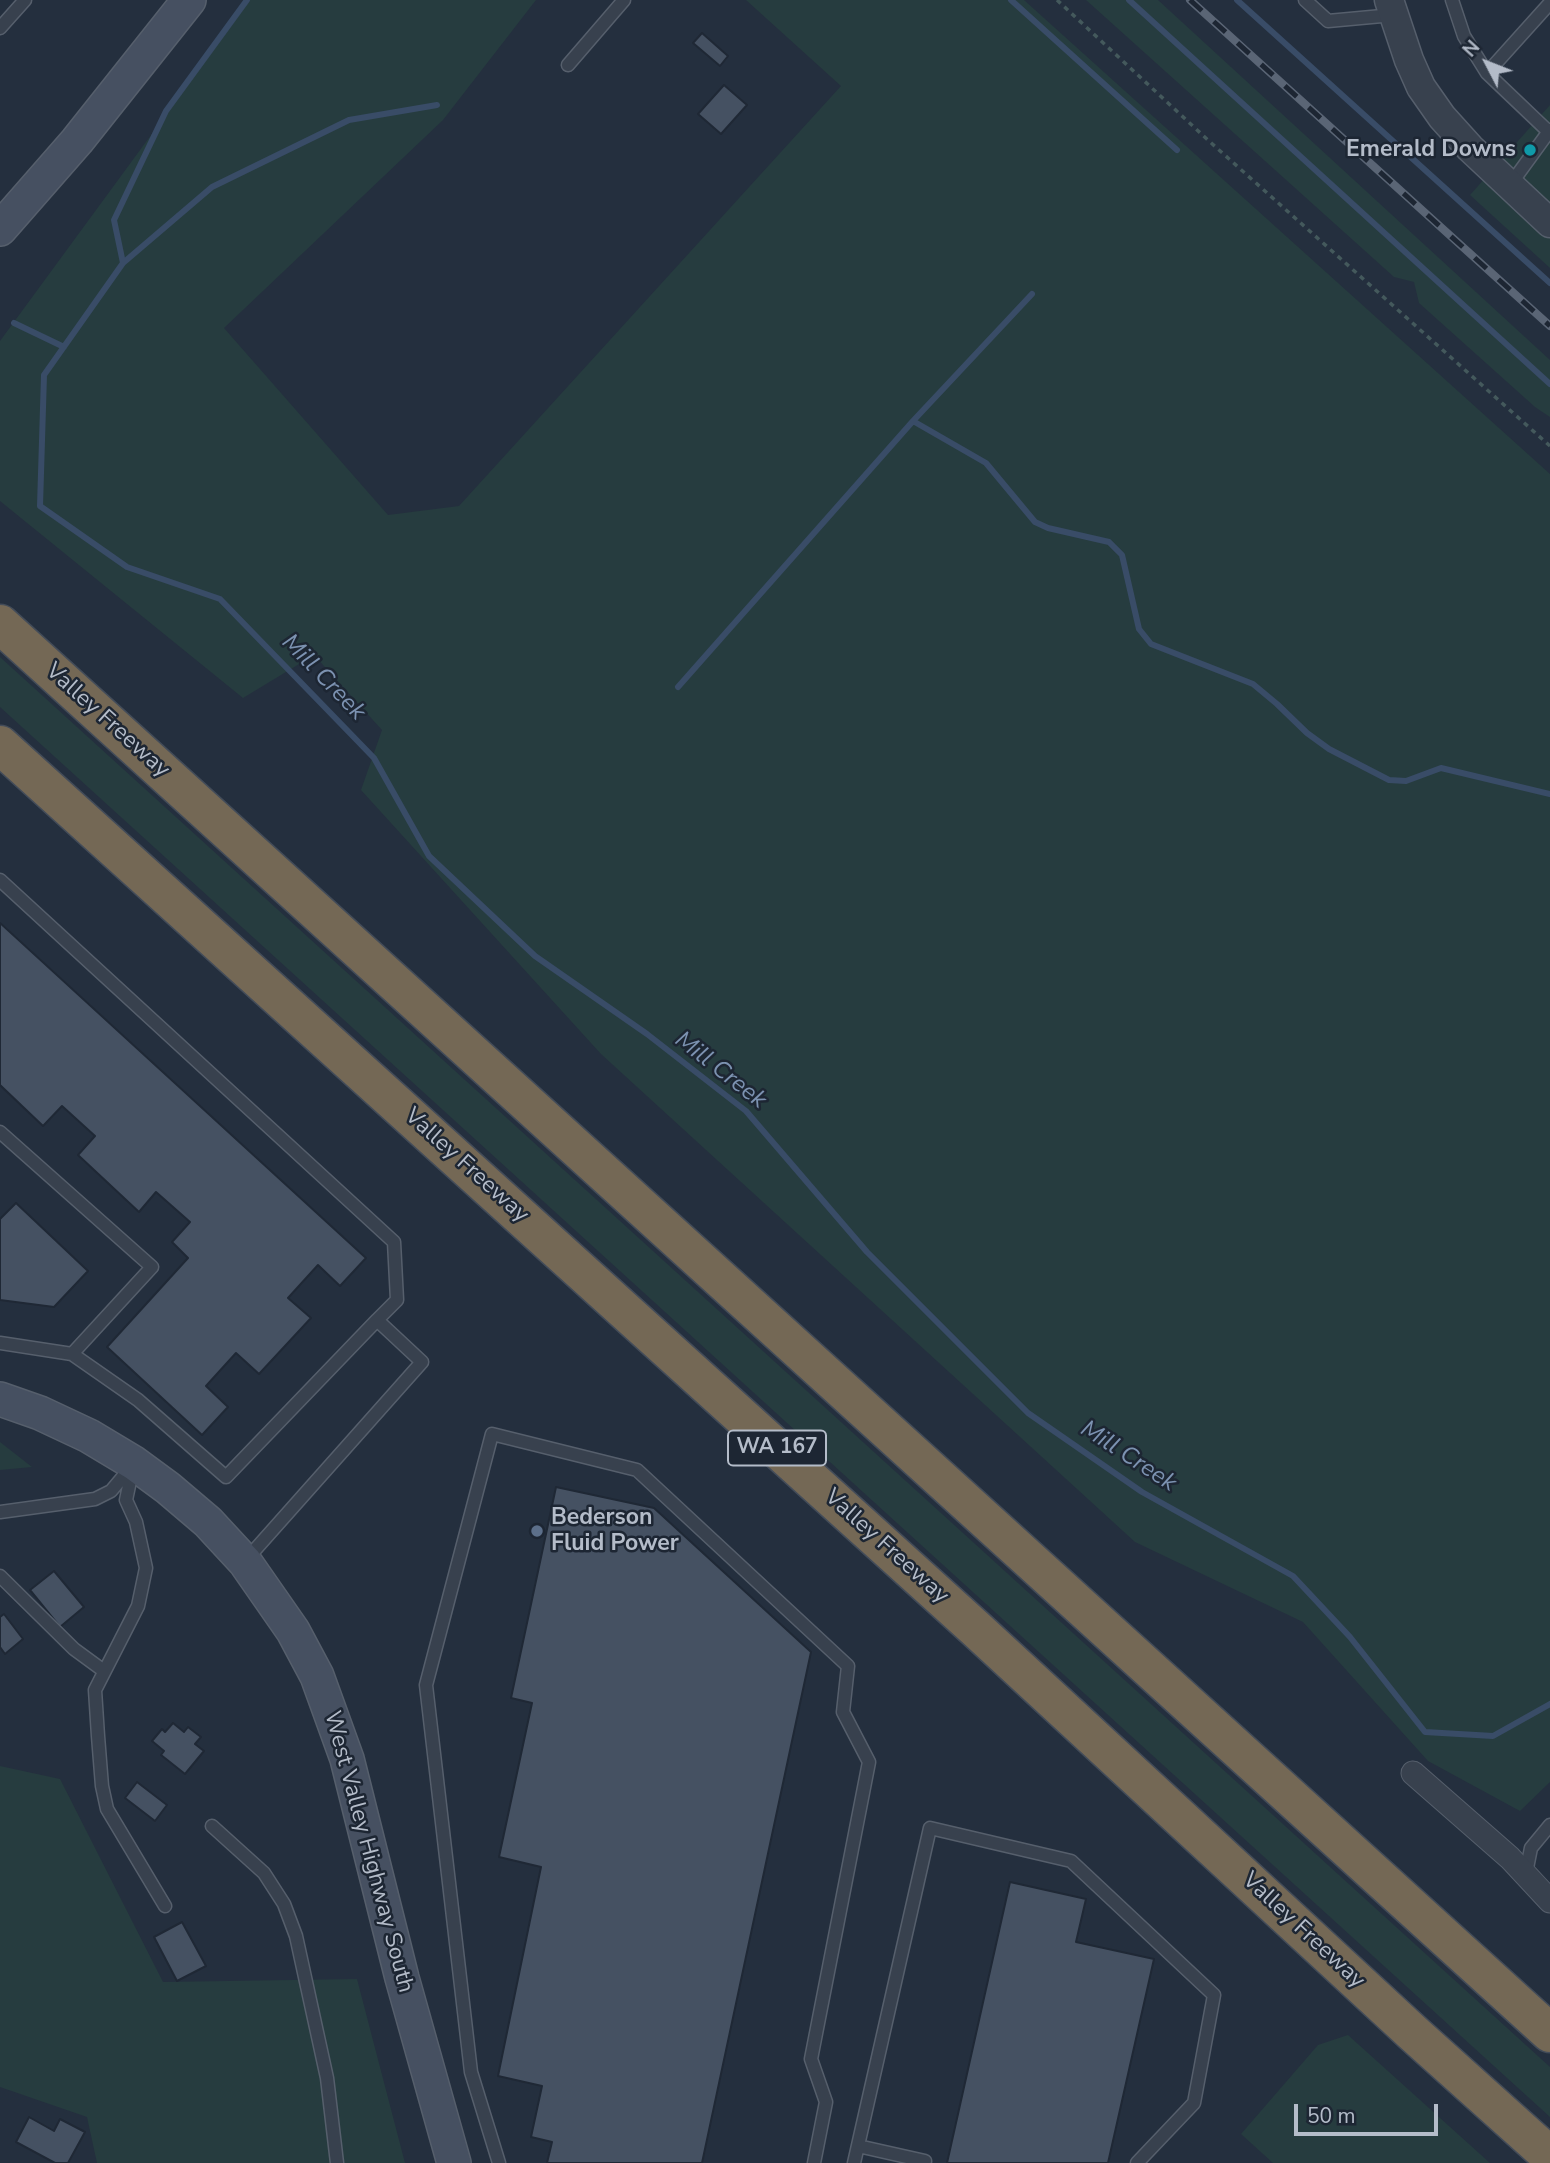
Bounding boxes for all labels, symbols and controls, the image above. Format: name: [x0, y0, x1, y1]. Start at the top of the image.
north arrow: [1452, 28, 1522, 98]
text: N: [1457, 35, 1486, 63]
place label: Emerald Downs: [1346, 136, 1516, 164]
marker: Emerald Downs: [1522, 142, 1538, 158]
water label: Mill Creek: [275, 629, 371, 727]
street label: Valley Freeway: [39, 658, 175, 784]
water label: Mill Creek: [668, 1026, 772, 1116]
street label: Valley Freeway: [398, 1103, 534, 1229]
water label: Mill Creek: [1075, 1415, 1181, 1499]
road number: WA 167: [728, 1430, 826, 1466]
street label: Valley Freeway: [818, 1484, 954, 1610]
place label: Bederson Fluid Power: [551, 1504, 679, 1558]
marker: Bederson Fluid Power: [529, 1523, 545, 1539]
street label: West Valley Highway South: [317, 1708, 419, 1996]
street label: Valley Freeway: [1236, 1867, 1370, 1995]
scale bar: [1298, 2090, 1442, 2134]
text: 50 m: [1307, 2102, 1356, 2130]

